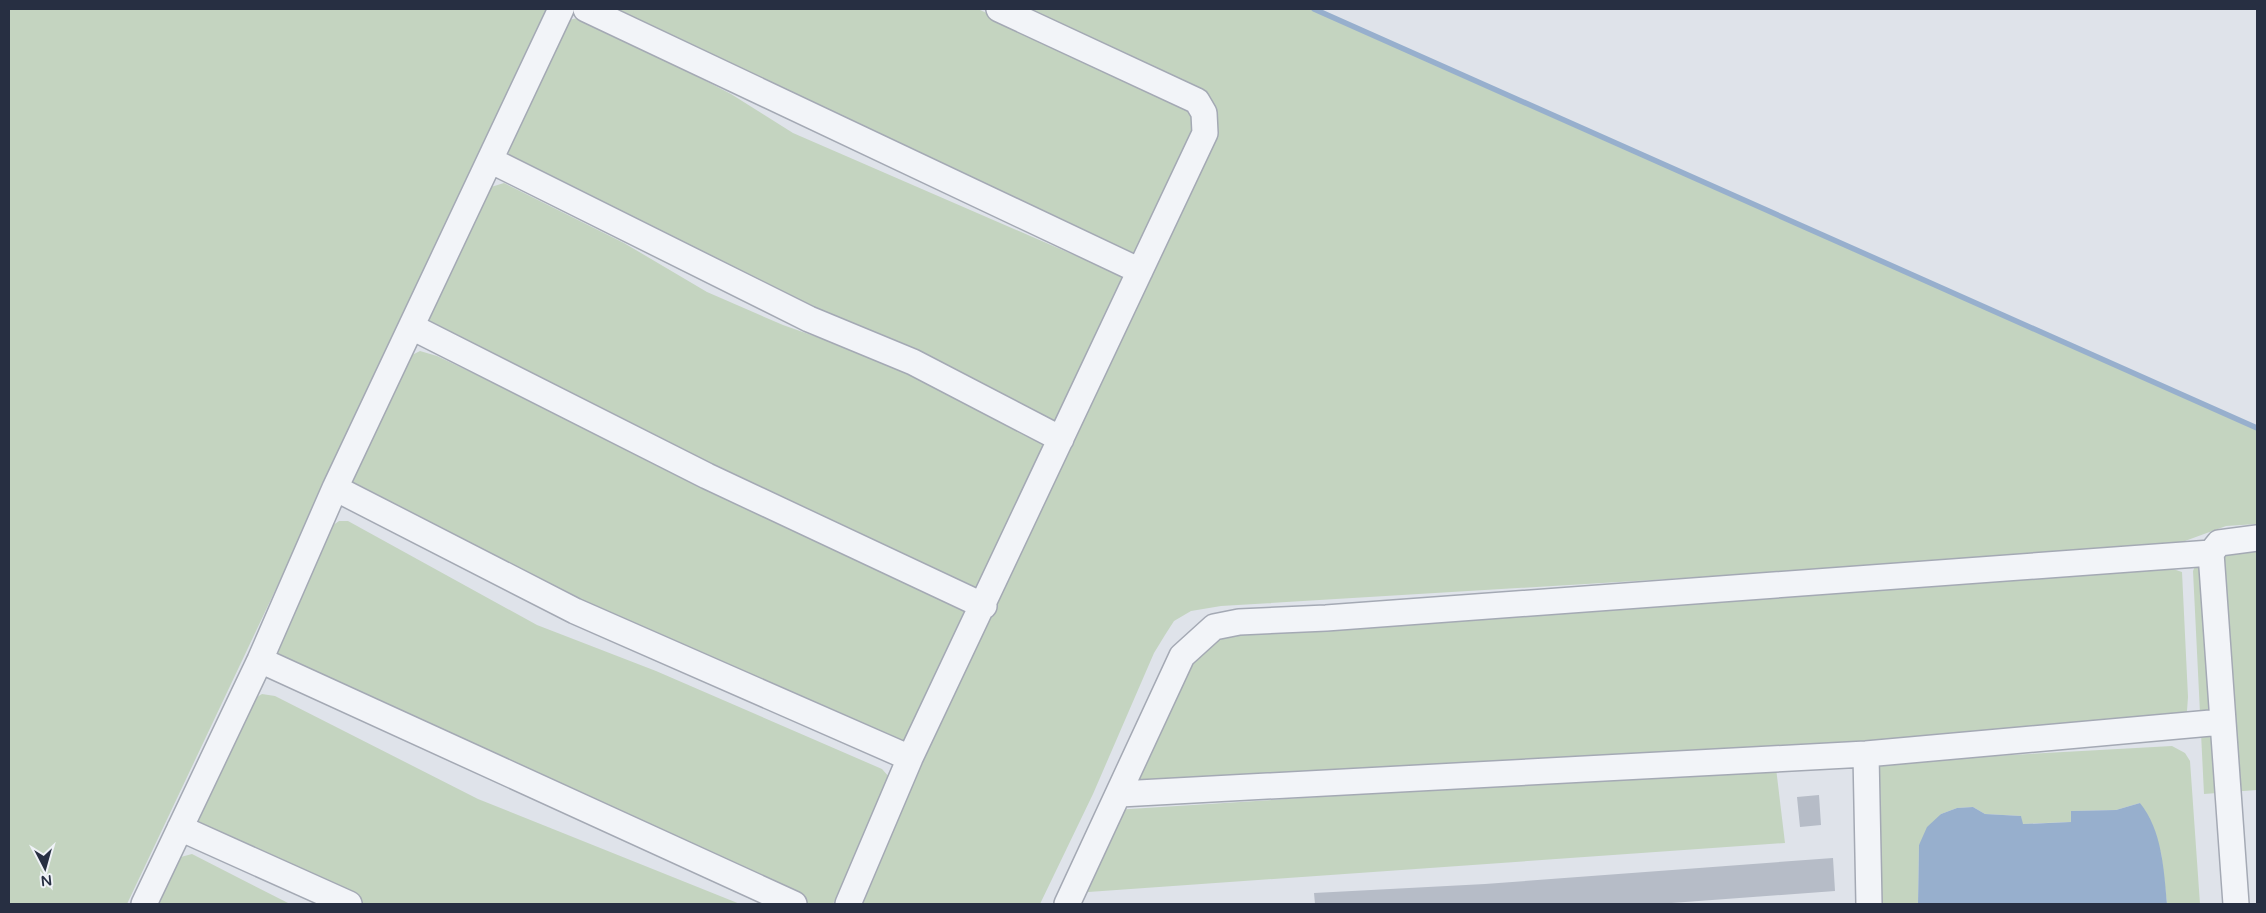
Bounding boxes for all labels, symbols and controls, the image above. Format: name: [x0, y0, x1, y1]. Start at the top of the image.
north arrow: [20, 843, 70, 893]
text: N: [40, 871, 53, 889]

